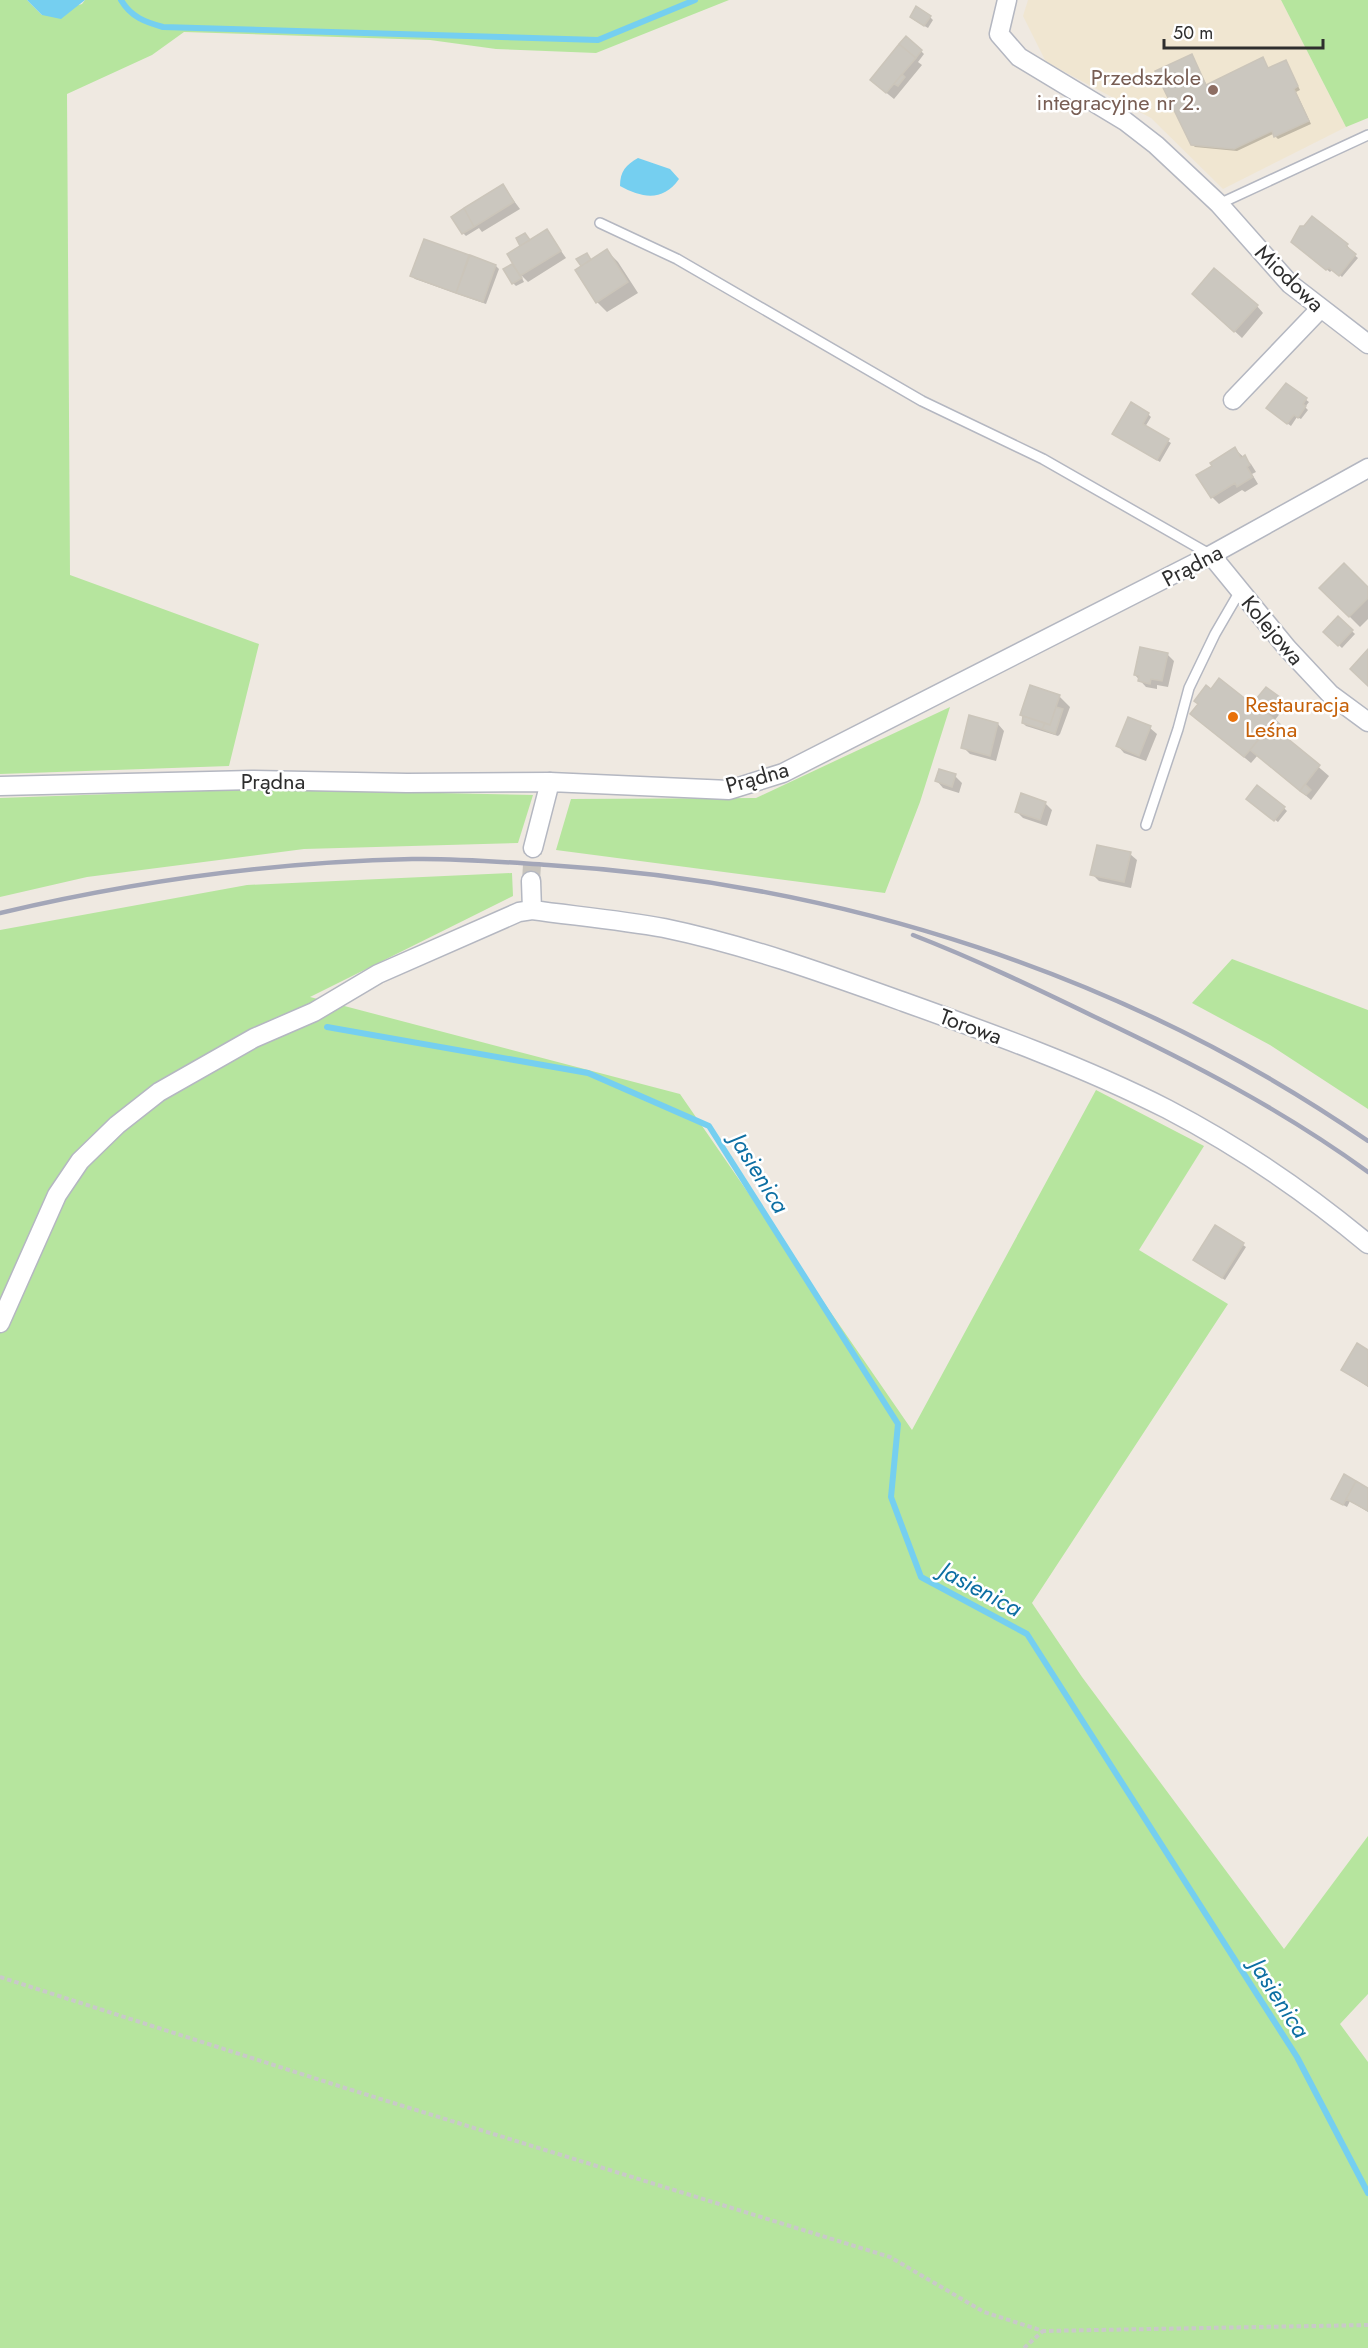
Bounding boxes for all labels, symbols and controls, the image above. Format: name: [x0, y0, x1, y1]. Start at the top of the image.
scale bar: [1164, 12, 1323, 50]
text: 50 m: [1173, 20, 1213, 46]
place label: Przedszkole integracyjne nr 2.: [1036, 61, 1201, 118]
marker: Przedszkole integracyjne nr 2.: [1206, 83, 1220, 97]
street label: Miodowa: [1248, 237, 1332, 319]
street label: Prądna: [1156, 536, 1228, 594]
street label: Kolejowa: [1234, 588, 1312, 672]
place label: Restauracja Leśna: [1245, 688, 1350, 745]
marker: Restauracja Leśna: [1226, 710, 1240, 724]
street label: Prądna: [722, 753, 792, 801]
street label: Prądna: [241, 765, 305, 797]
street label: Torowa: [935, 1000, 1007, 1052]
water label: Jasienica: [719, 1123, 798, 1220]
water label: Jasienica: [930, 1551, 1028, 1625]
water label: Jasienica: [1239, 1948, 1319, 2045]

